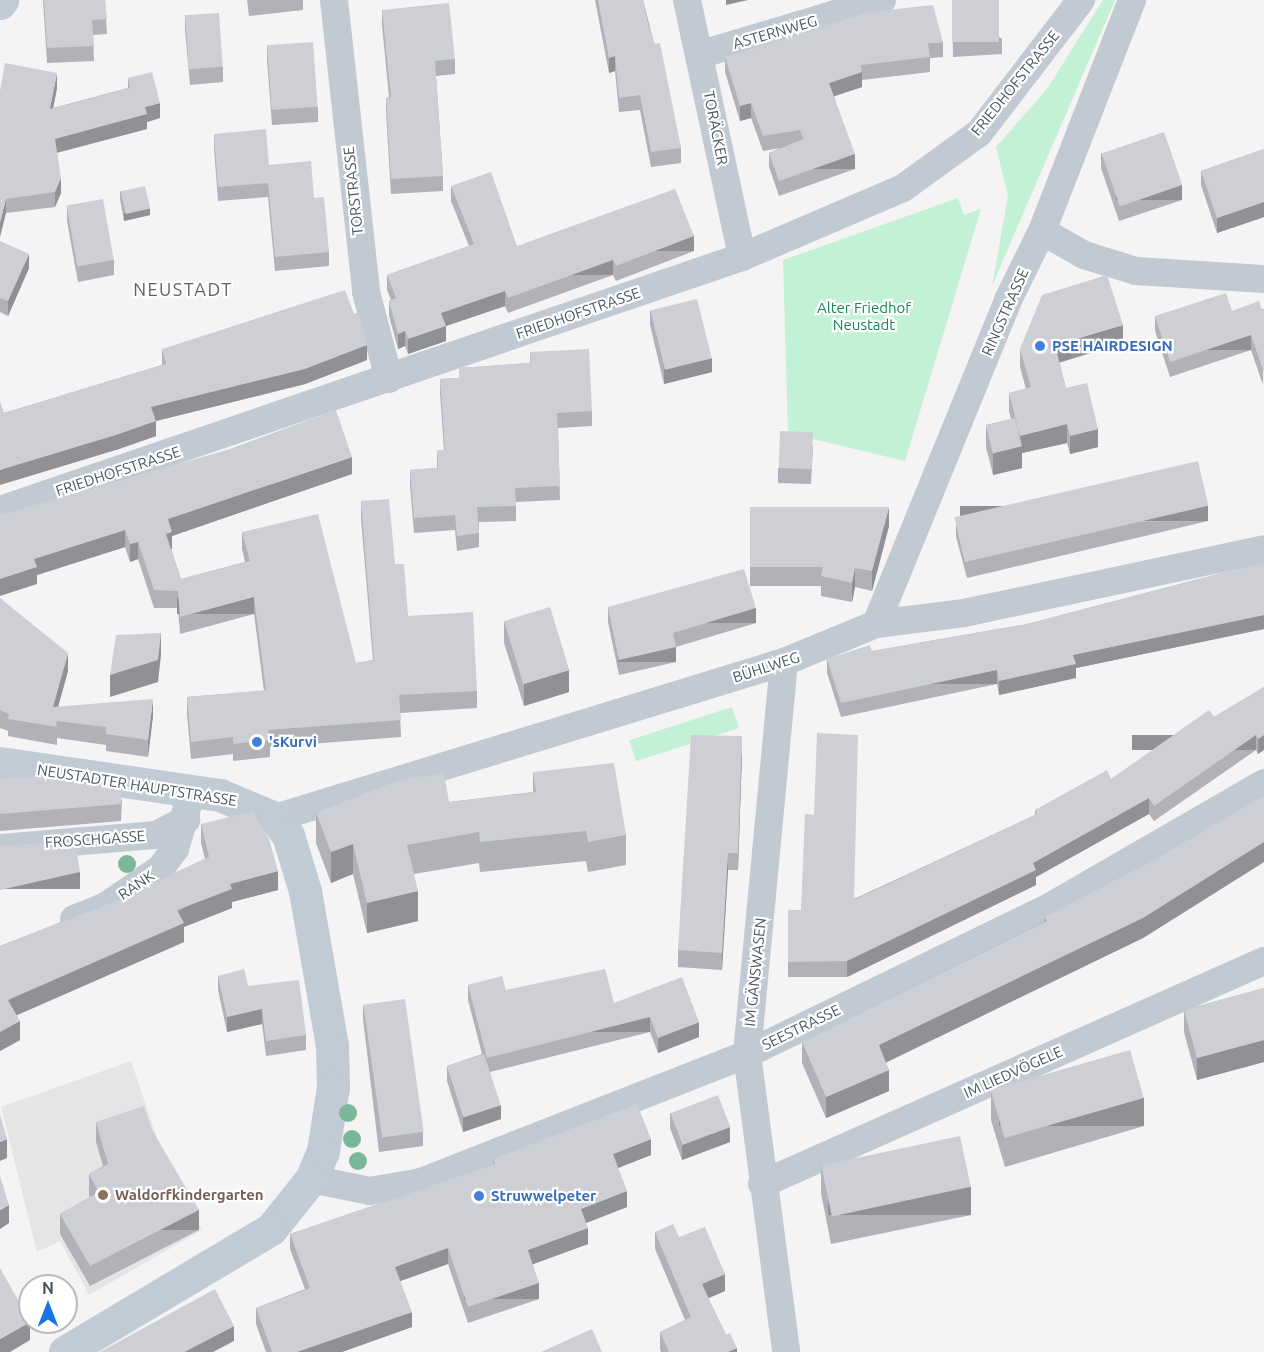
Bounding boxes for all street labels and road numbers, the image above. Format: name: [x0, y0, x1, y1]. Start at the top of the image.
street label: ASTERNWEG: [731, 11, 819, 53]
street label: FRIEDHOFSTRASSE: [967, 27, 1063, 139]
street label: TORÄCKER: [700, 89, 732, 167]
street label: TORSTRASSE: [339, 146, 367, 236]
street label: RINGSTRASSE: [978, 265, 1032, 359]
street label: FRIEDHOFSTRASSE: [514, 283, 642, 343]
street label: FRIEDHOFSTRASSE: [53, 442, 183, 500]
street label: BÜHLWEG: [730, 648, 802, 686]
street label: NEUSTADTER HAUPTSTRASSE: [36, 760, 238, 810]
street label: FROSCHGASSE: [44, 827, 146, 851]
street label: RANK: [115, 867, 157, 903]
street label: IM GÄNSWASEN: [740, 917, 770, 1027]
street label: SEESTRASSE: [759, 1000, 843, 1054]
street label: IM LIEDVÖGELE: [961, 1042, 1065, 1102]

